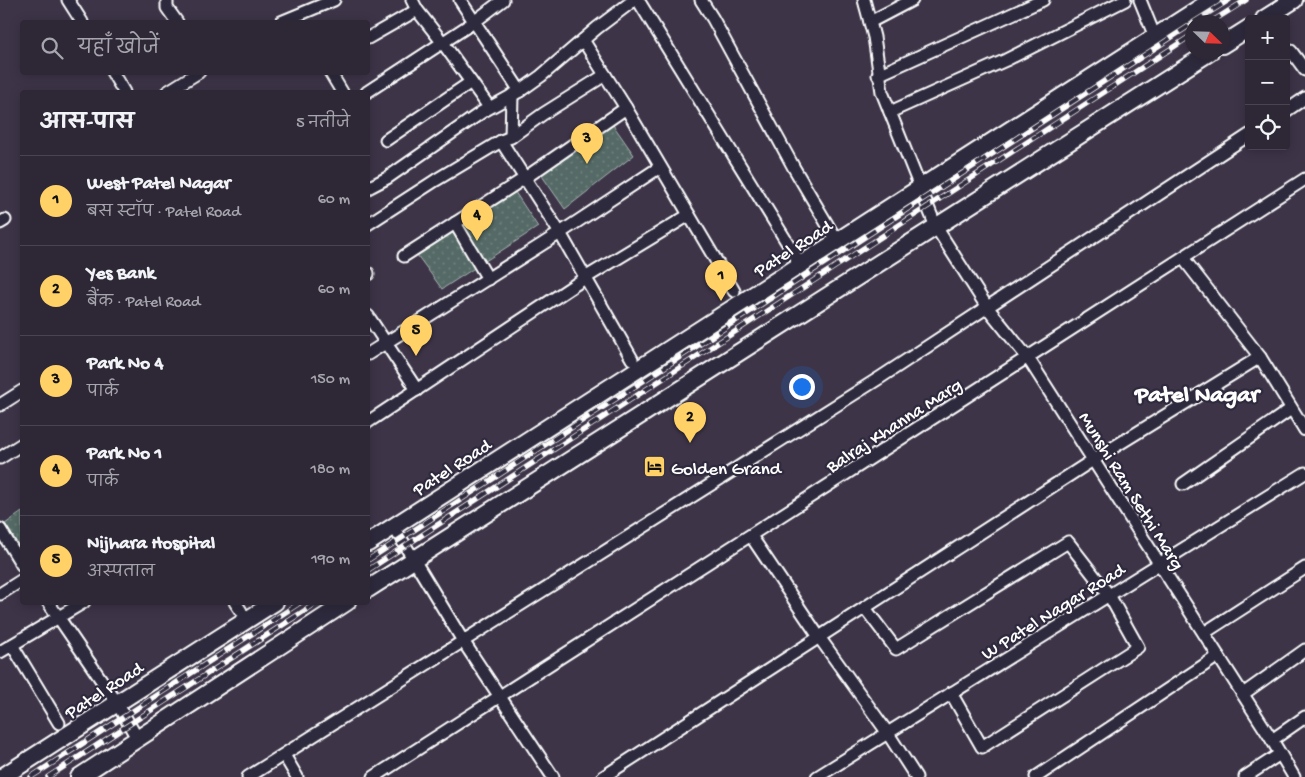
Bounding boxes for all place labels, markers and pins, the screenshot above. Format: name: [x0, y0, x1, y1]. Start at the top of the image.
pin: 3: [571, 123, 603, 164]
pin: 4: [461, 200, 493, 241]
pin: 1: [705, 260, 737, 301]
pin: 5: [400, 315, 432, 356]
pin: 2: [674, 402, 706, 443]
hotel icon: Golden Grand: [643, 455, 667, 479]
place label: Golden Grand: [671, 459, 783, 482]

